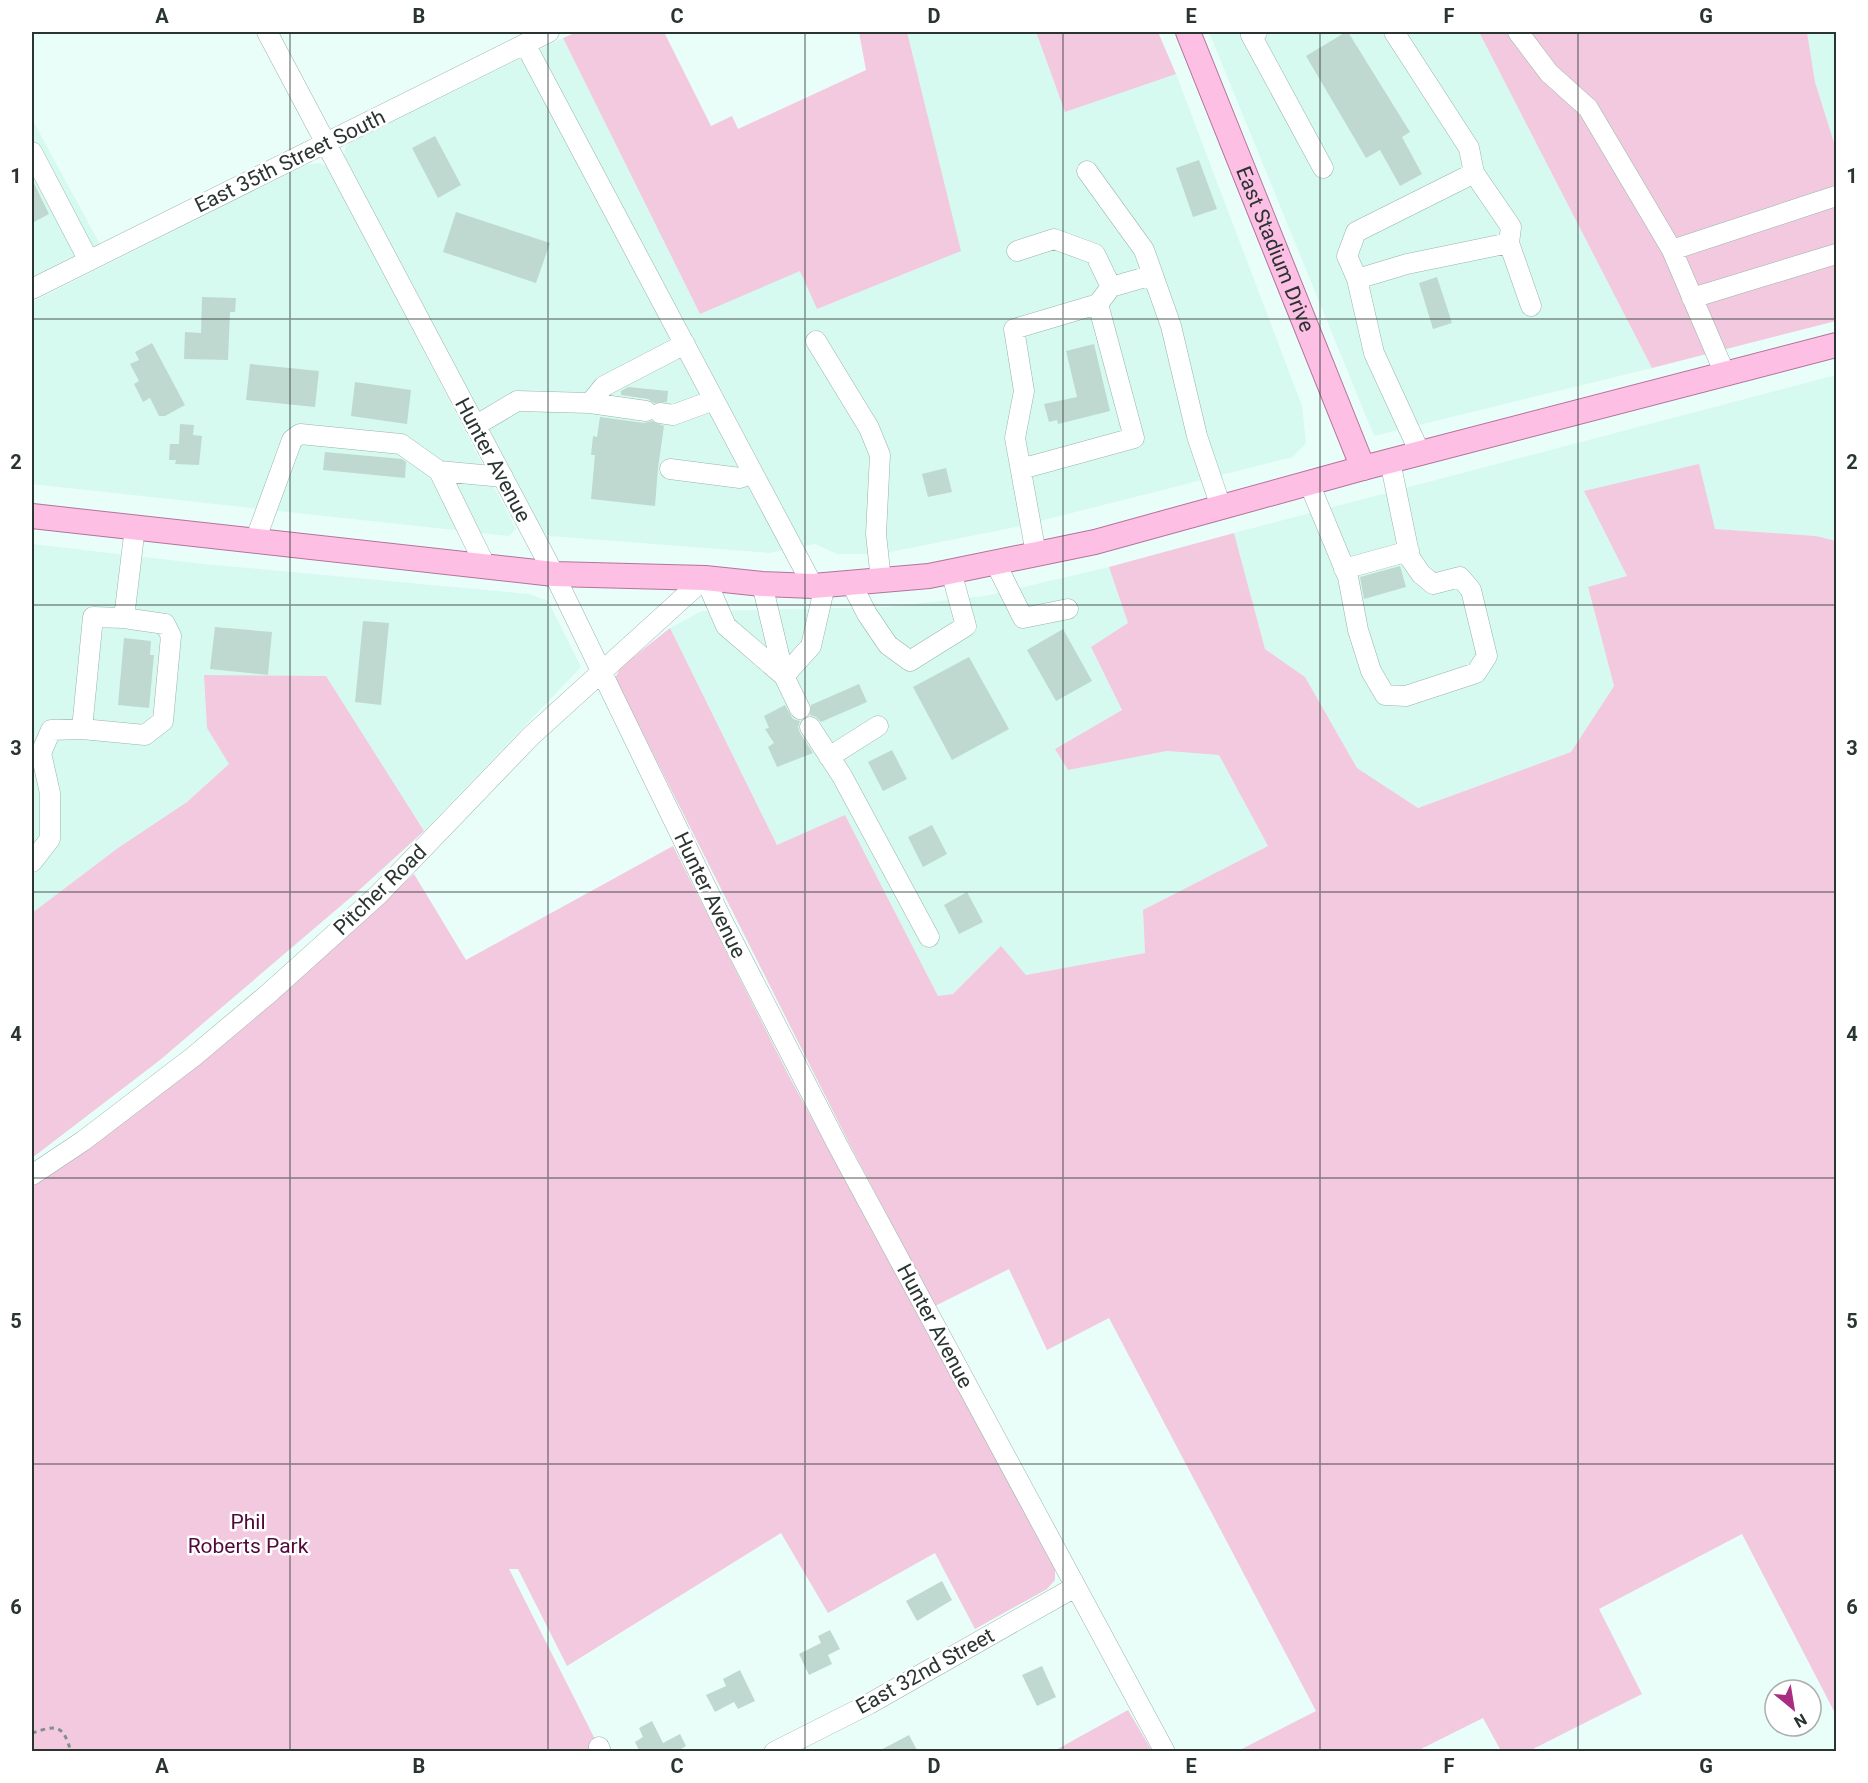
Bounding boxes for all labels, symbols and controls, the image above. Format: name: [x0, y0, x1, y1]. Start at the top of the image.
text: A: [155, 4, 169, 28]
text: B: [413, 4, 425, 28]
text: C: [670, 4, 684, 28]
text: D: [928, 4, 941, 28]
text: E: [1185, 4, 1197, 28]
text: F: [1444, 4, 1455, 28]
text: G: [1699, 4, 1713, 28]
street label: East 35th Street South: [191, 104, 389, 218]
street label: East Stadium Drive: [1231, 163, 1319, 336]
text: 1: [10, 164, 22, 188]
text: 1: [1846, 164, 1858, 188]
street label: Hunter Avenue: [450, 394, 536, 526]
text: 2: [10, 450, 22, 474]
text: 2: [1846, 450, 1858, 474]
text: 3: [10, 736, 22, 760]
text: 3: [1846, 736, 1858, 760]
street label: Hunter Avenue: [669, 828, 751, 962]
street label: Pitcher Road: [329, 840, 431, 940]
text: 4: [10, 1022, 22, 1046]
text: 4: [1846, 1022, 1858, 1046]
street label: Hunter Avenue: [892, 1260, 978, 1392]
text: 5: [10, 1309, 22, 1333]
text: 5: [1846, 1309, 1858, 1333]
park label: Phil Roberts Park: [188, 1510, 309, 1558]
text: 6: [10, 1595, 22, 1619]
text: 6: [1846, 1595, 1858, 1619]
street label: East 32nd Street: [852, 1623, 998, 1719]
north arrow: [1763, 1678, 1823, 1738]
text: N: [1791, 1710, 1810, 1732]
text: A: [155, 1754, 169, 1778]
text: B: [413, 1754, 425, 1778]
text: C: [670, 1754, 684, 1778]
text: D: [928, 1754, 941, 1778]
text: E: [1185, 1754, 1197, 1778]
text: F: [1444, 1754, 1455, 1778]
text: G: [1699, 1754, 1713, 1778]

